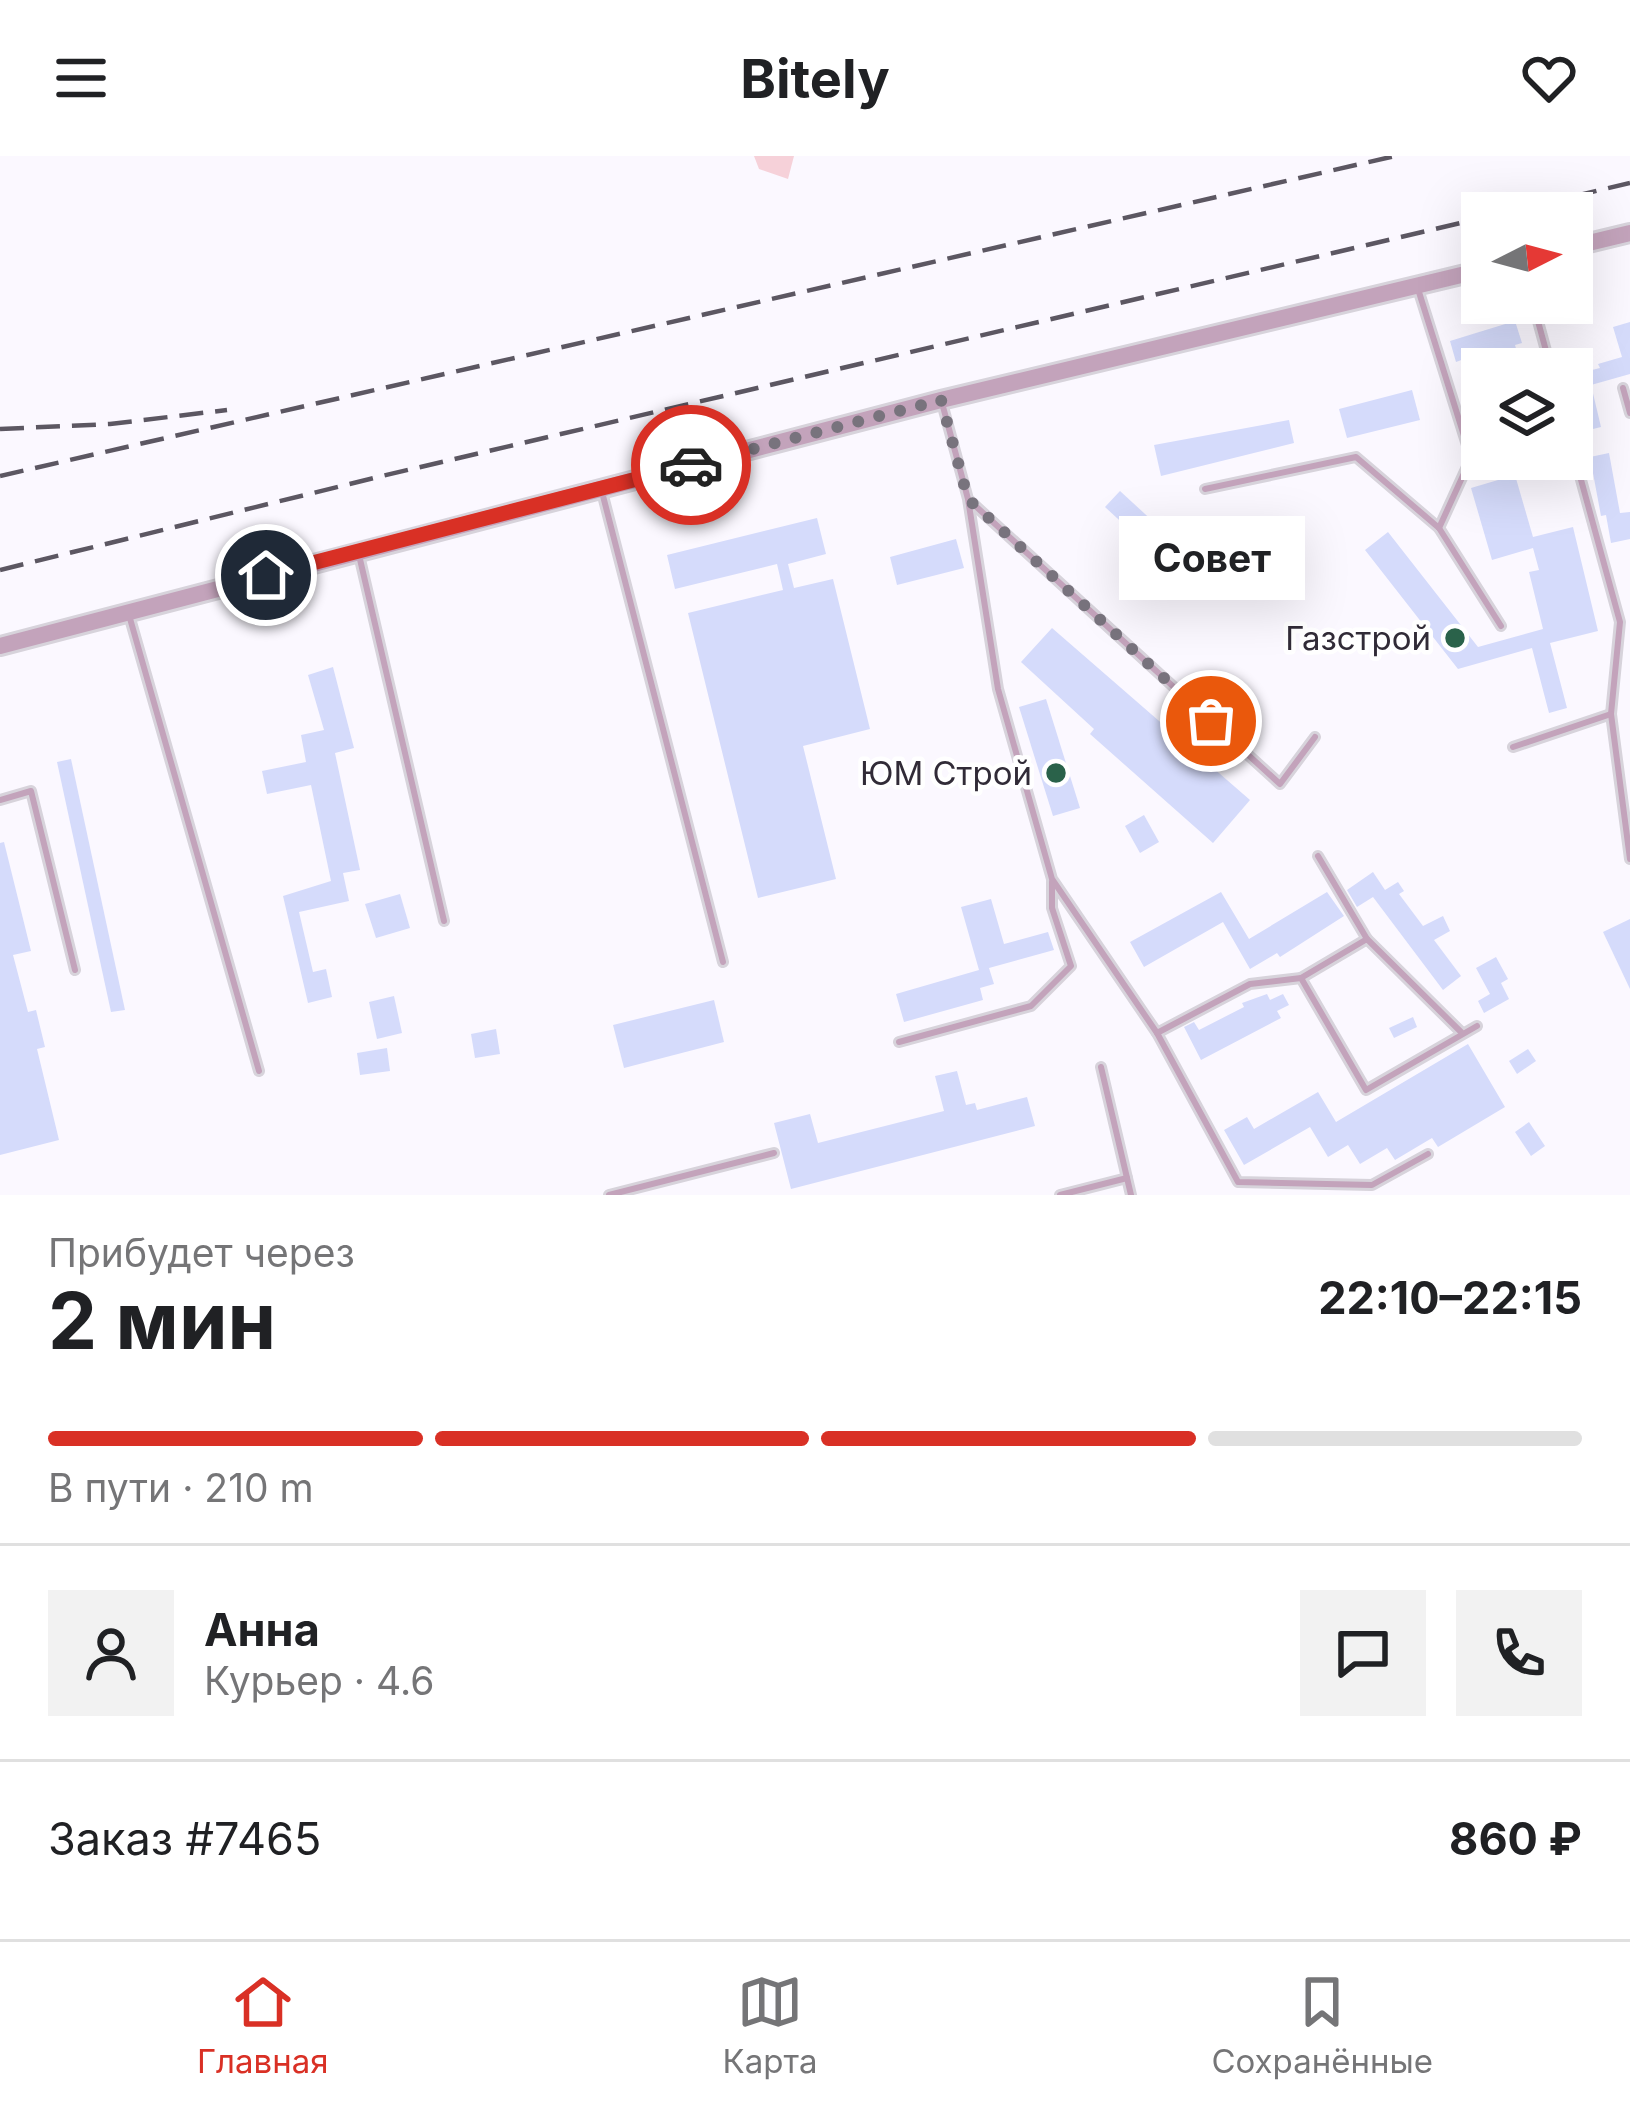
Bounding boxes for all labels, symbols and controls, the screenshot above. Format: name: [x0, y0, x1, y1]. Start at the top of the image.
icon: menu: [48, 45, 114, 111]
icon: heart: [1516, 45, 1582, 111]
text: Bitely: [740, 46, 890, 111]
north arrow: [1461, 192, 1593, 324]
map controls: [1461, 192, 1593, 480]
button: layers: [1461, 348, 1593, 480]
courier: [631, 405, 751, 525]
icon: car: [658, 432, 724, 498]
callout: Совет: [1118, 517, 1304, 601]
pin: [215, 524, 317, 626]
text: Совет: [1153, 534, 1271, 581]
icon: home: [233, 542, 299, 608]
place label: Газстрой: [1285, 618, 1431, 658]
marker: Газстрой: [1442, 625, 1468, 651]
pin: [1160, 670, 1262, 772]
icon: bag: [1178, 688, 1244, 754]
place label: ЮМ Строй: [860, 753, 1032, 793]
marker: ЮМ Строй: [1043, 760, 1069, 786]
text: Прибудет через: [48, 1229, 355, 1276]
text: 22:10–22:15: [1318, 1270, 1582, 1325]
text: 2 мин: [48, 1273, 276, 1368]
text: В пути · 210 m: [48, 1464, 314, 1511]
button: person: [48, 1590, 174, 1716]
button: chat: [1300, 1590, 1426, 1716]
button: phone: [1456, 1590, 1582, 1716]
text: Анна: [204, 1602, 320, 1657]
text: Курьер · 4.6: [204, 1657, 434, 1704]
text: Заказ #7465: [48, 1811, 321, 1866]
text: 860 ₽: [1449, 1811, 1582, 1866]
tab: Главная: [197, 1969, 329, 2081]
tab: Карта: [723, 1969, 817, 2081]
tab: Сохранённые: [1211, 1969, 1433, 2081]

